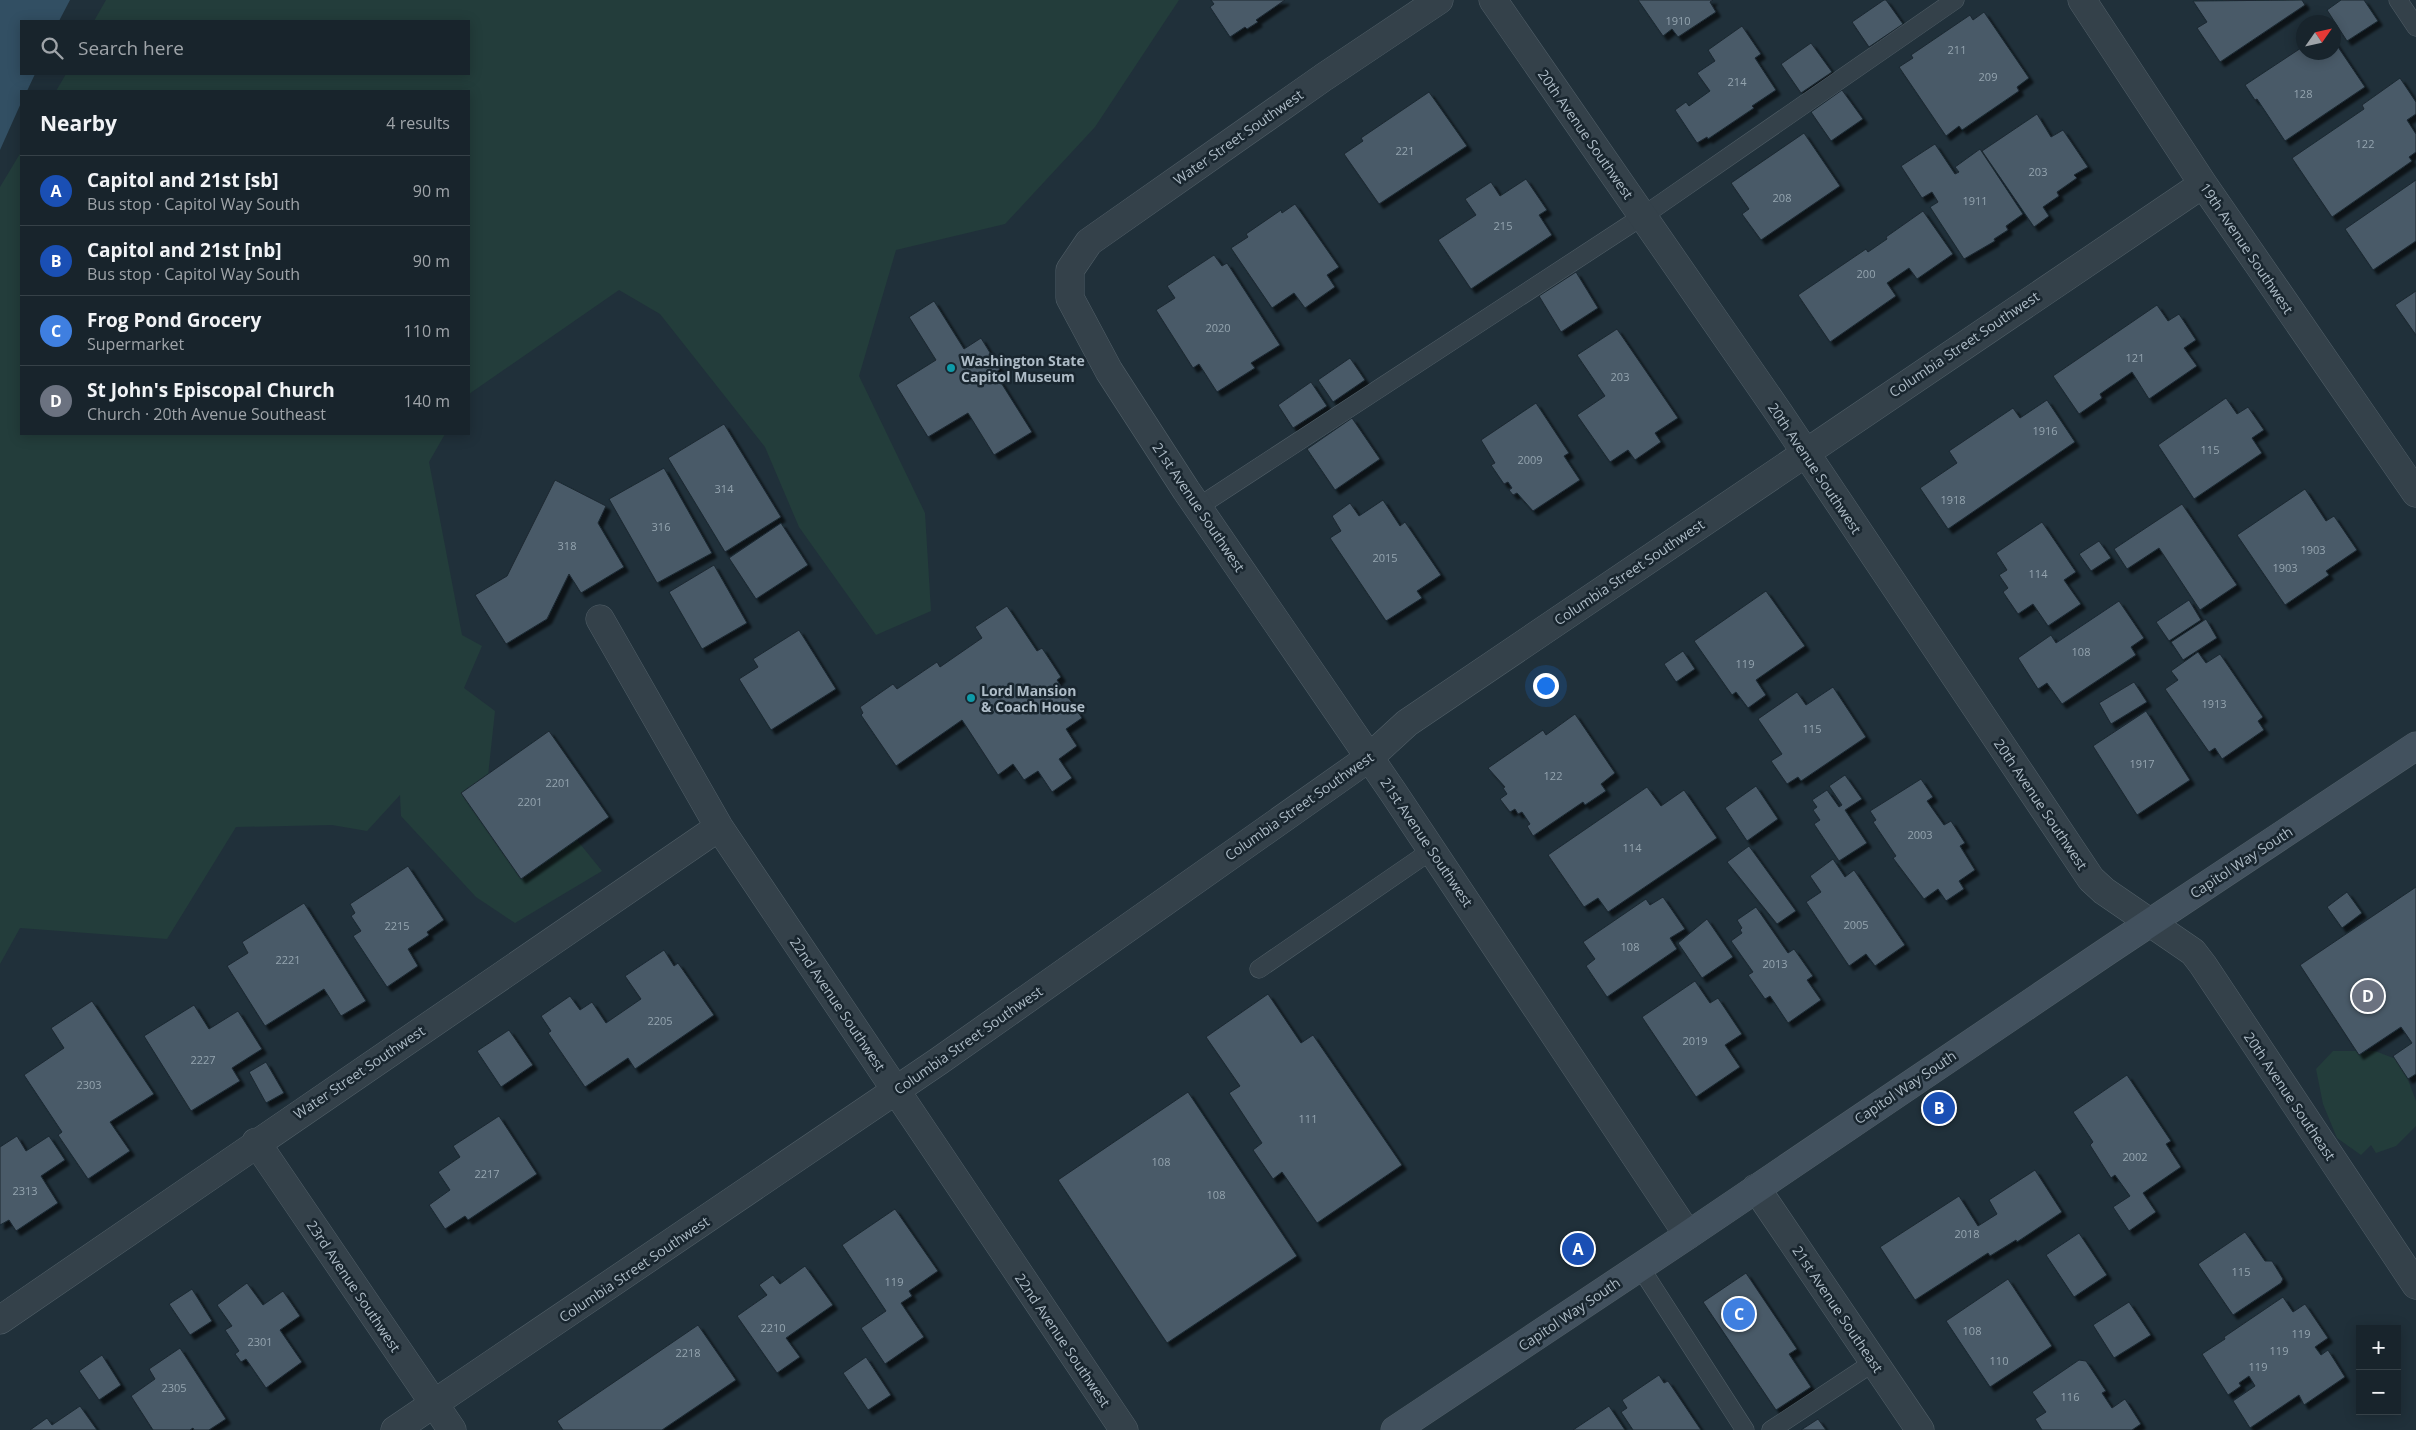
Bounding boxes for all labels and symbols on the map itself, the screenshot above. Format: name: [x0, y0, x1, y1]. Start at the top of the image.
house number: 1910: [1665, 13, 1691, 28]
north arrow: [2296, 15, 2341, 60]
house number: 211: [1948, 42, 1966, 57]
street label: 20th Avenue Southwest: [1534, 65, 1638, 203]
house number: 209: [1979, 69, 1997, 84]
house number: 214: [1728, 74, 1747, 89]
street label: Water Street Southwest: [1169, 85, 1307, 189]
house number: 128: [2294, 86, 2312, 101]
house number: 122: [2356, 136, 2374, 151]
house number: 221: [1396, 143, 1414, 158]
house number: 203: [2029, 164, 2047, 179]
street label: 19th Avenue Southwest: [2196, 179, 2298, 317]
house number: 208: [1773, 190, 1791, 205]
house number: 1911: [1962, 193, 1988, 208]
house number: 215: [1494, 218, 1512, 233]
house number: 200: [1857, 266, 1875, 281]
street label: Columbia Street Southwest: [1885, 287, 2043, 401]
house number: 2020: [1205, 320, 1231, 335]
house number: 121: [2126, 350, 2144, 365]
place label: Washington State Capitol Museum: [961, 351, 1085, 386]
marker: Washington State Capitol Museum: [945, 362, 957, 374]
house number: 203: [1611, 369, 1629, 384]
street label: 20th Avenue Southwest: [1764, 399, 1866, 537]
house number: 1916: [2032, 423, 2058, 438]
street label: 21st Avenue Southwest: [1149, 439, 1249, 575]
house number: 115: [2201, 442, 2219, 457]
house number: 2009: [1517, 452, 1543, 467]
house number: 314: [715, 481, 734, 496]
house number: 1918: [1940, 492, 1966, 507]
street label: Columbia Street Southwest: [1550, 515, 1708, 629]
house number: 316: [652, 519, 670, 534]
house number: 318: [558, 538, 576, 553]
house number: 1903: [2300, 542, 2326, 557]
house number: 2015: [1372, 550, 1398, 565]
house number: 1903: [2272, 560, 2298, 575]
house number: 114: [2029, 566, 2048, 581]
house number: 108: [2072, 644, 2090, 659]
house number: 119: [1736, 656, 1754, 671]
your location: [1533, 673, 1559, 699]
place label: Lord Mansion & Coach House: [981, 681, 1085, 716]
marker: Lord Mansion & Coach House: [965, 692, 977, 704]
house number: 1913: [2201, 696, 2227, 711]
house number: 115: [1803, 721, 1821, 736]
street label: 20th Avenue Southwest: [1990, 735, 2092, 873]
street label: Columbia Street Southwest: [1221, 747, 1377, 865]
house number: 1917: [2129, 756, 2155, 771]
house number: 122: [1544, 768, 1562, 783]
street label: 21st Avenue Southwest: [1377, 774, 1477, 910]
house number: 2201: [545, 775, 571, 790]
house number: 2201: [517, 794, 543, 809]
street label: Capitol Way South: [2186, 822, 2296, 902]
house number: 2003: [1907, 827, 1933, 842]
house number: 114: [1623, 840, 1642, 855]
house number: 2005: [1843, 917, 1869, 932]
house number: 2215: [384, 918, 410, 933]
street label: 22nd Avenue Southwest: [786, 933, 890, 1075]
house number: 108: [1621, 939, 1639, 954]
house number: 2221: [275, 952, 301, 967]
house number: 2013: [1762, 956, 1788, 971]
pin: D: [2352, 977, 2384, 1015]
street label: Columbia Street Southwest: [890, 981, 1046, 1099]
house number: 2205: [647, 1013, 673, 1028]
street label: Water Street Southwest: [290, 1021, 428, 1123]
street label: 20th Avenue Southeast: [2240, 1028, 2340, 1164]
house number: 2019: [1682, 1033, 1708, 1048]
street label: Capitol Way South: [1850, 1046, 1960, 1128]
house number: 2227: [190, 1052, 216, 1067]
house number: 2303: [76, 1077, 102, 1092]
pin: B: [1923, 1089, 1955, 1127]
house number: 111: [1299, 1111, 1317, 1126]
house number: 2002: [2122, 1149, 2148, 1164]
house number: 108: [1152, 1154, 1170, 1169]
house number: 2217: [474, 1166, 500, 1181]
house number: 2313: [12, 1183, 38, 1198]
house number: 108: [1207, 1187, 1225, 1202]
street label: Columbia Street Southwest: [555, 1212, 713, 1326]
street label: 23rd Avenue Southwest: [303, 1216, 405, 1356]
house number: 2018: [1954, 1226, 1980, 1241]
pin: A: [1562, 1230, 1594, 1268]
street label: 21st Avenue Southeast: [1788, 1242, 1888, 1376]
house number: 115: [2232, 1264, 2250, 1279]
street label: 22nd Avenue Southwest: [1011, 1269, 1115, 1411]
street label: Capitol Way South: [1514, 1273, 1624, 1355]
house number: 119: [885, 1274, 903, 1289]
pin: C: [1723, 1295, 1755, 1333]
house number: 2210: [760, 1320, 786, 1335]
house number: 108: [1963, 1323, 1981, 1338]
house number: 119: [2292, 1326, 2310, 1341]
house number: 2301: [247, 1334, 273, 1349]
house number: 119: [2270, 1343, 2288, 1358]
house number: 2218: [675, 1345, 701, 1360]
house number: 110: [1990, 1353, 2008, 1368]
house number: 119: [2249, 1359, 2267, 1374]
house number: 2305: [161, 1380, 187, 1395]
house number: 116: [2061, 1389, 2079, 1404]

